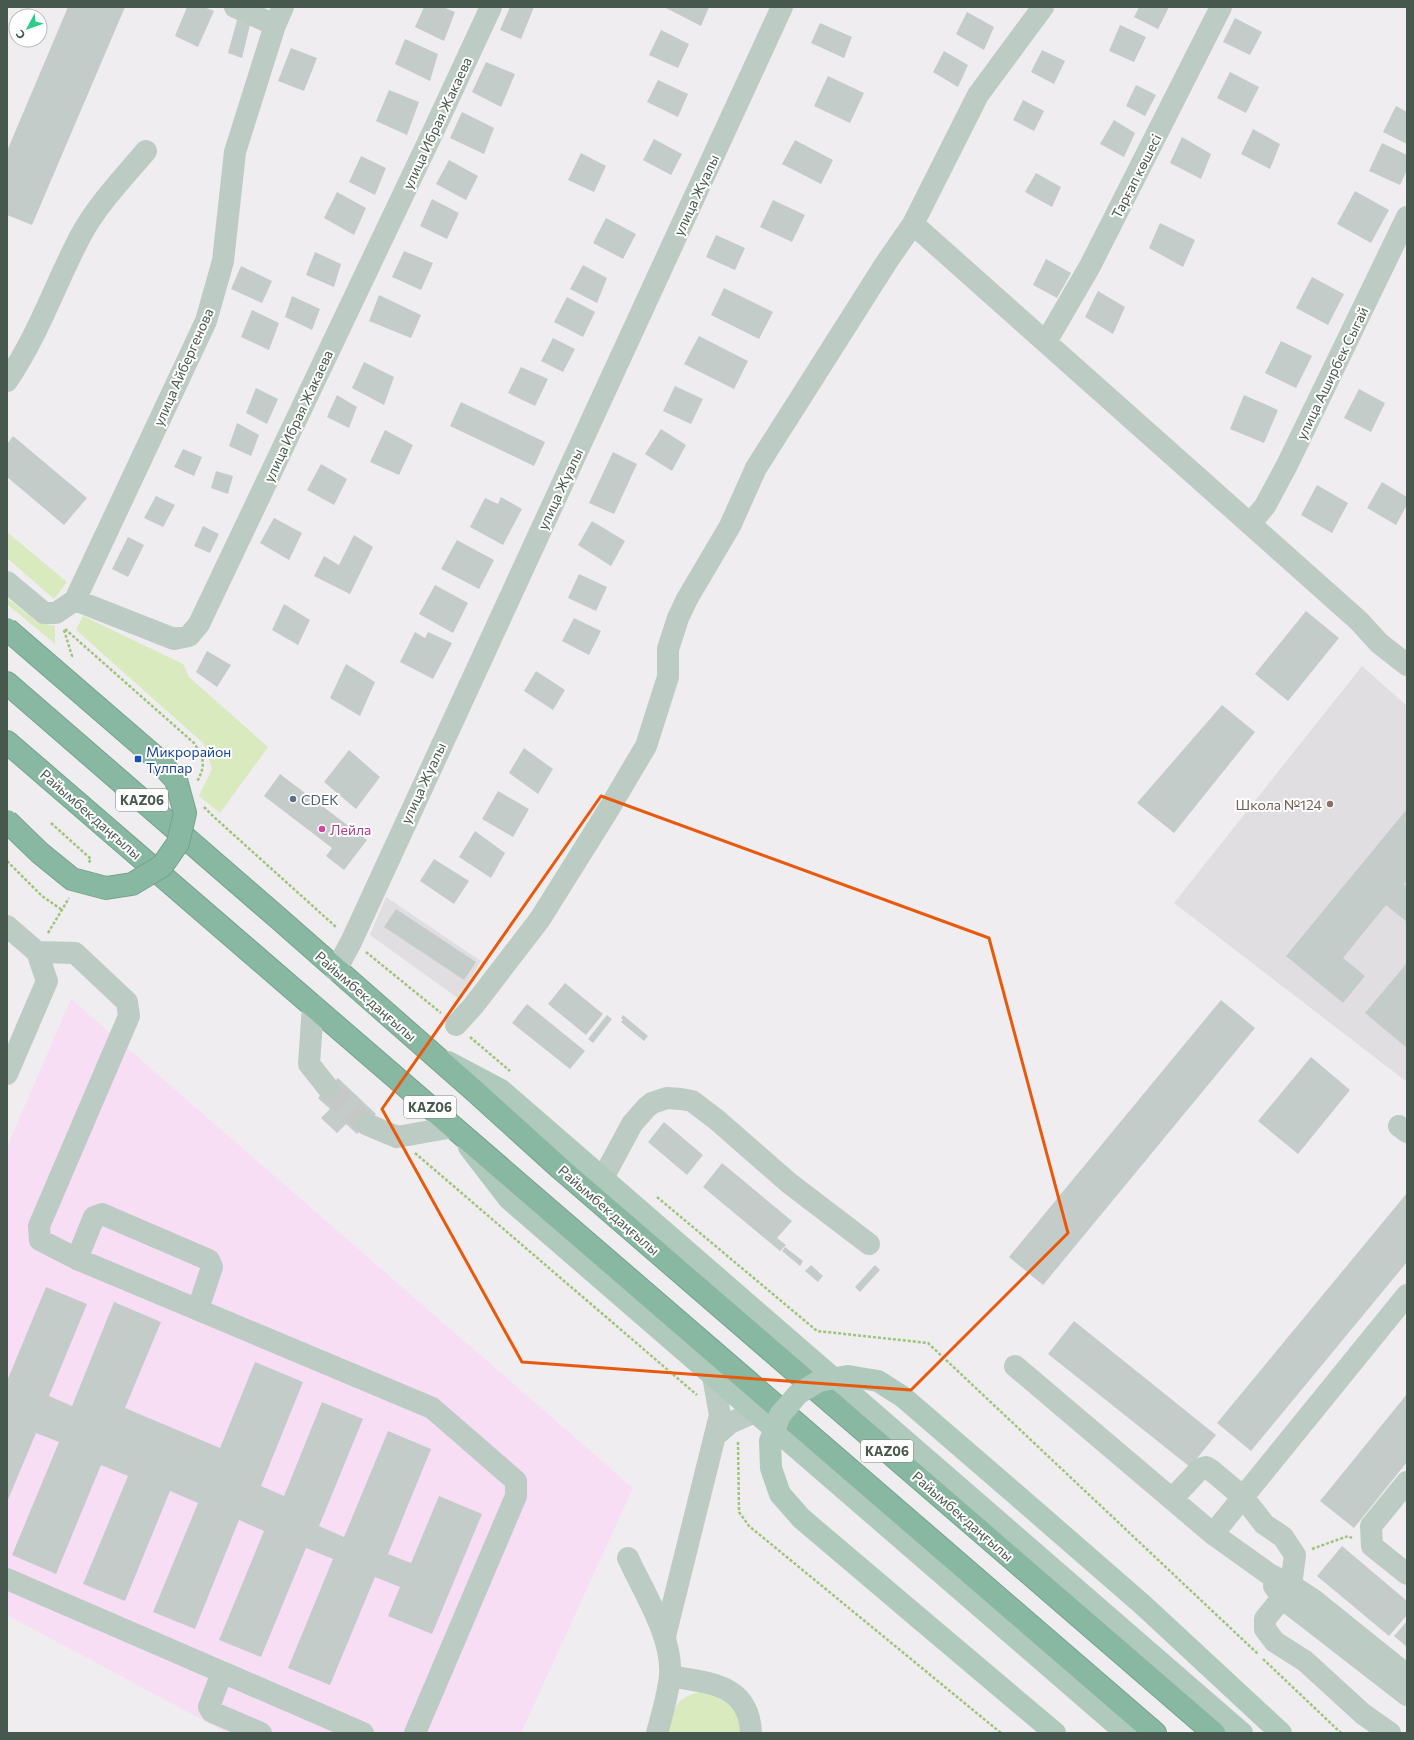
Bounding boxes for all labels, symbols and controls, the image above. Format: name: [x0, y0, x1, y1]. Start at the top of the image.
north arrow: [8, 8, 48, 48]
text: С: [12, 27, 27, 42]
street label: улица Ибрая Жакаева: [399, 54, 475, 192]
street label: Тарғап көшесі: [1107, 131, 1165, 221]
street label: улица Жуалы: [670, 152, 722, 238]
street label: улица Аширбек Сыгай: [1292, 304, 1372, 442]
street label: улица Айбергенова: [149, 305, 217, 429]
street label: улица Ибрая Жакаева: [260, 347, 336, 485]
street label: улица Жуалы: [534, 446, 586, 532]
street label: улица Жуалы: [397, 740, 449, 826]
place label: Микрорайон Тулпар: [146, 743, 231, 776]
marker: Микрорайон Тулпар: [133, 754, 143, 764]
street label: Райымбек даңғылы: [37, 765, 145, 863]
road number: KАZ06: [116, 789, 168, 811]
place label: CDEK: [301, 791, 339, 808]
marker: CDEK: [288, 794, 298, 804]
place label: Школа №124: [1236, 796, 1323, 813]
marker: Школа №124: [1325, 799, 1335, 809]
place label: Лейла: [330, 821, 371, 838]
marker: Лейла: [317, 824, 327, 834]
street label: Райымбек даңғылы: [312, 947, 420, 1045]
road number: KАZ06: [404, 1096, 456, 1118]
street label: Райымбек даңғылы: [555, 1161, 663, 1259]
road number: KАZ06: [861, 1440, 913, 1462]
street label: Райымбек даңғылы: [909, 1467, 1017, 1565]

